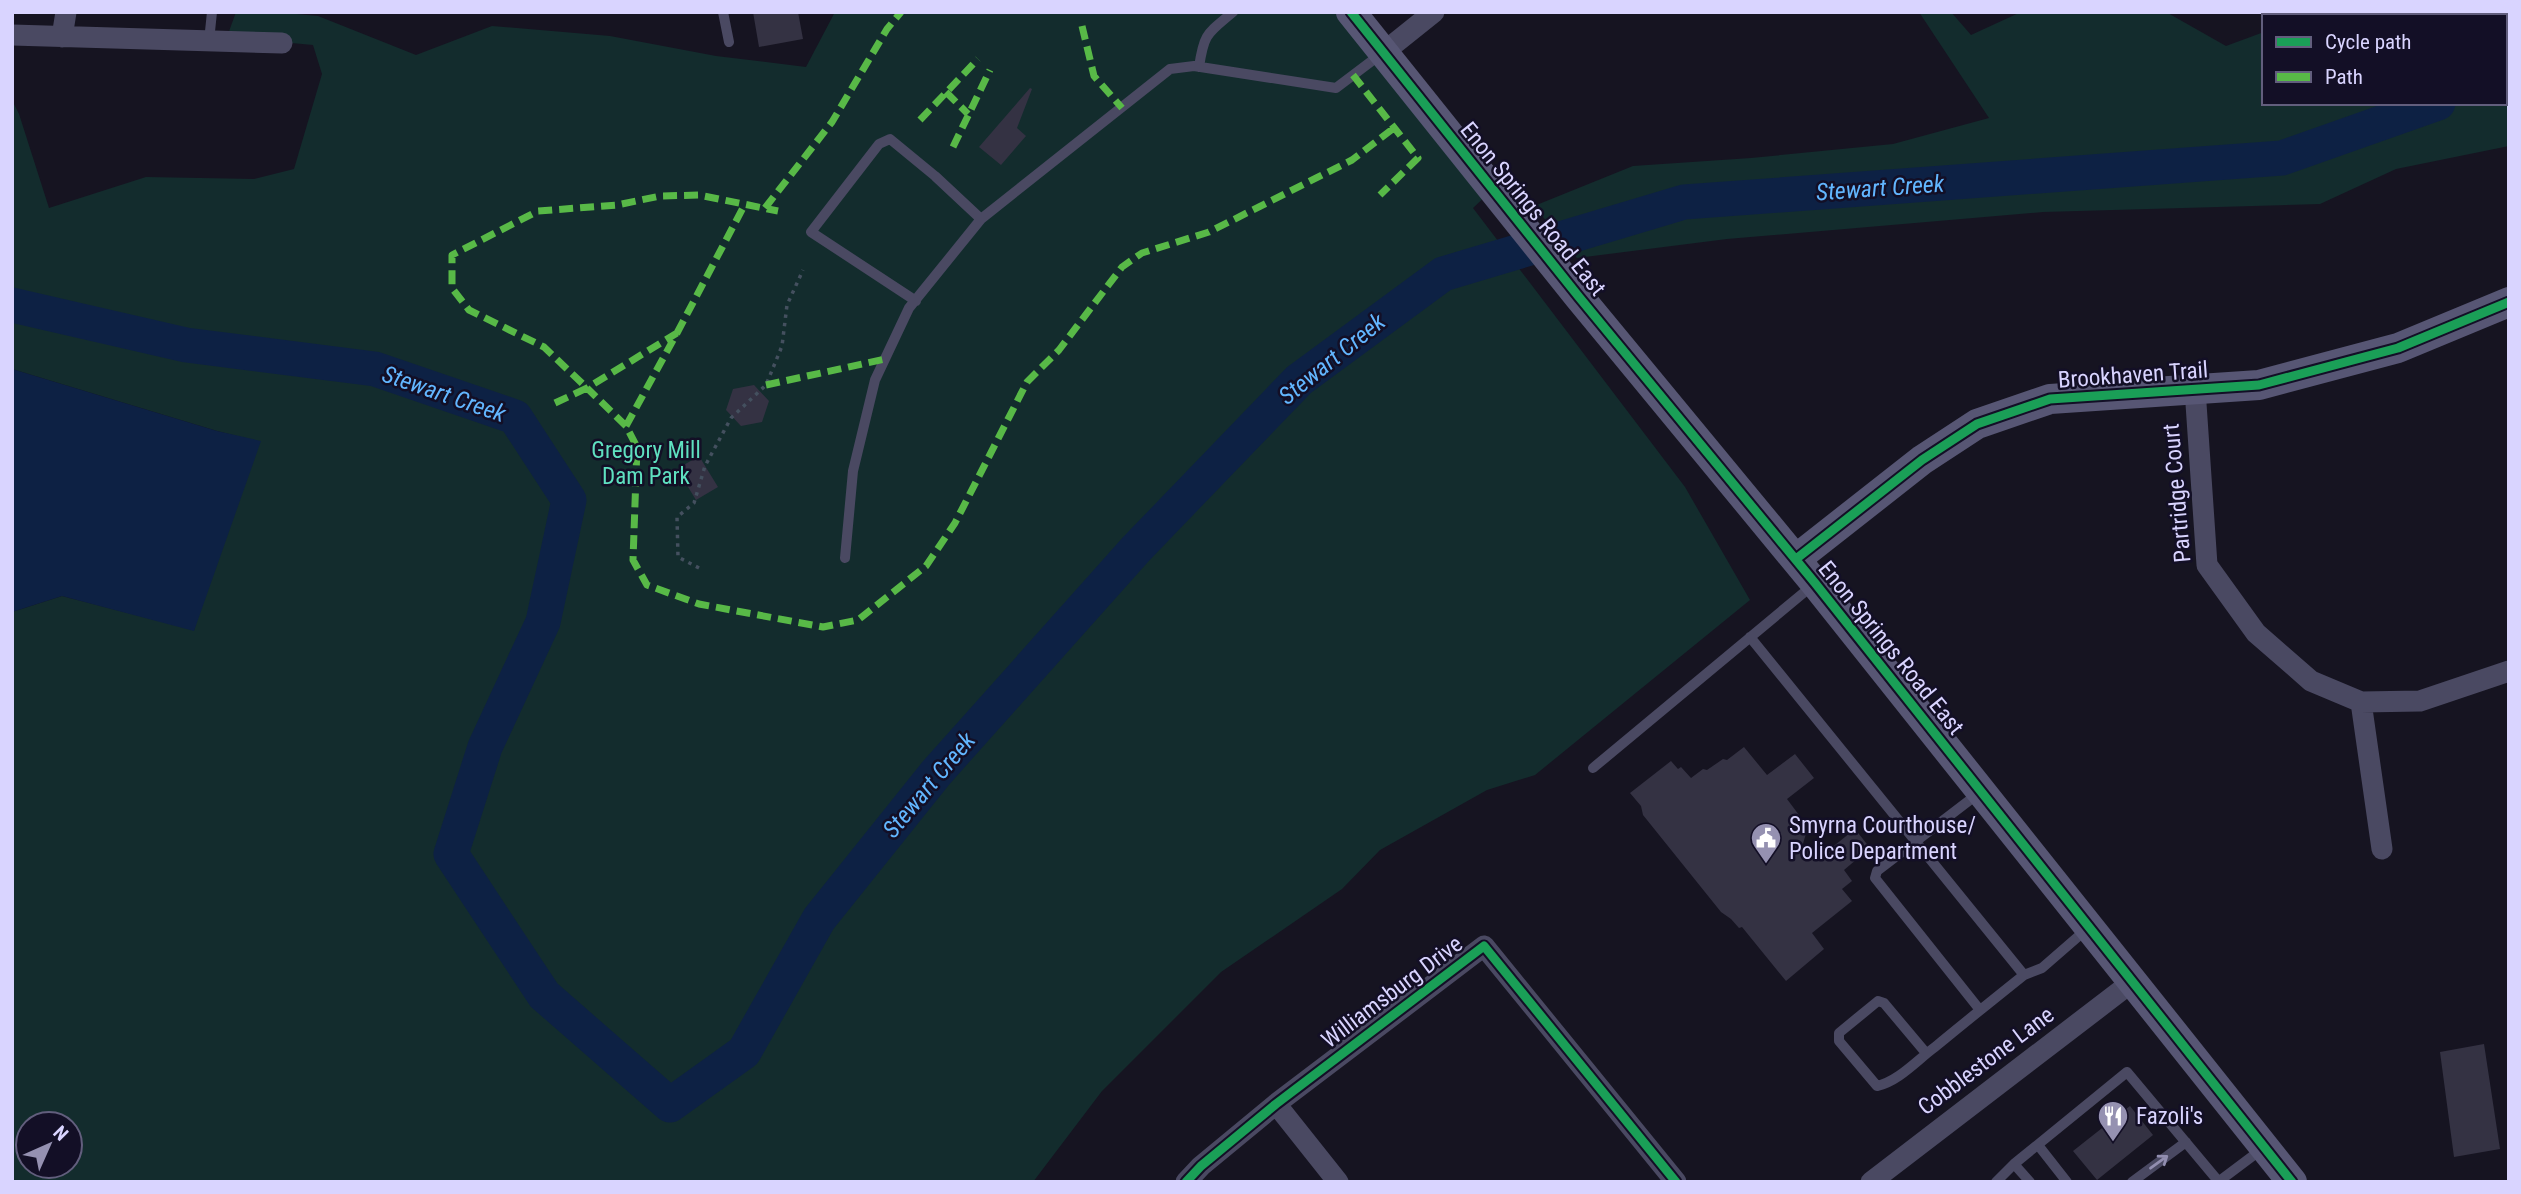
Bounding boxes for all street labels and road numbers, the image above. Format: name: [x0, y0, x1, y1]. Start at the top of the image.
street label: Enon Springs Road East: [1455, 117, 1611, 301]
street label: Brookhaven Trail: [2057, 356, 2209, 394]
street label: Partridge Court: [2157, 422, 2197, 564]
street label: Enon Springs Road East: [1813, 556, 1969, 740]
street label: Williamsburg Drive: [1316, 930, 1468, 1054]
street label: Cobblestone Lane: [1913, 1001, 2059, 1121]

